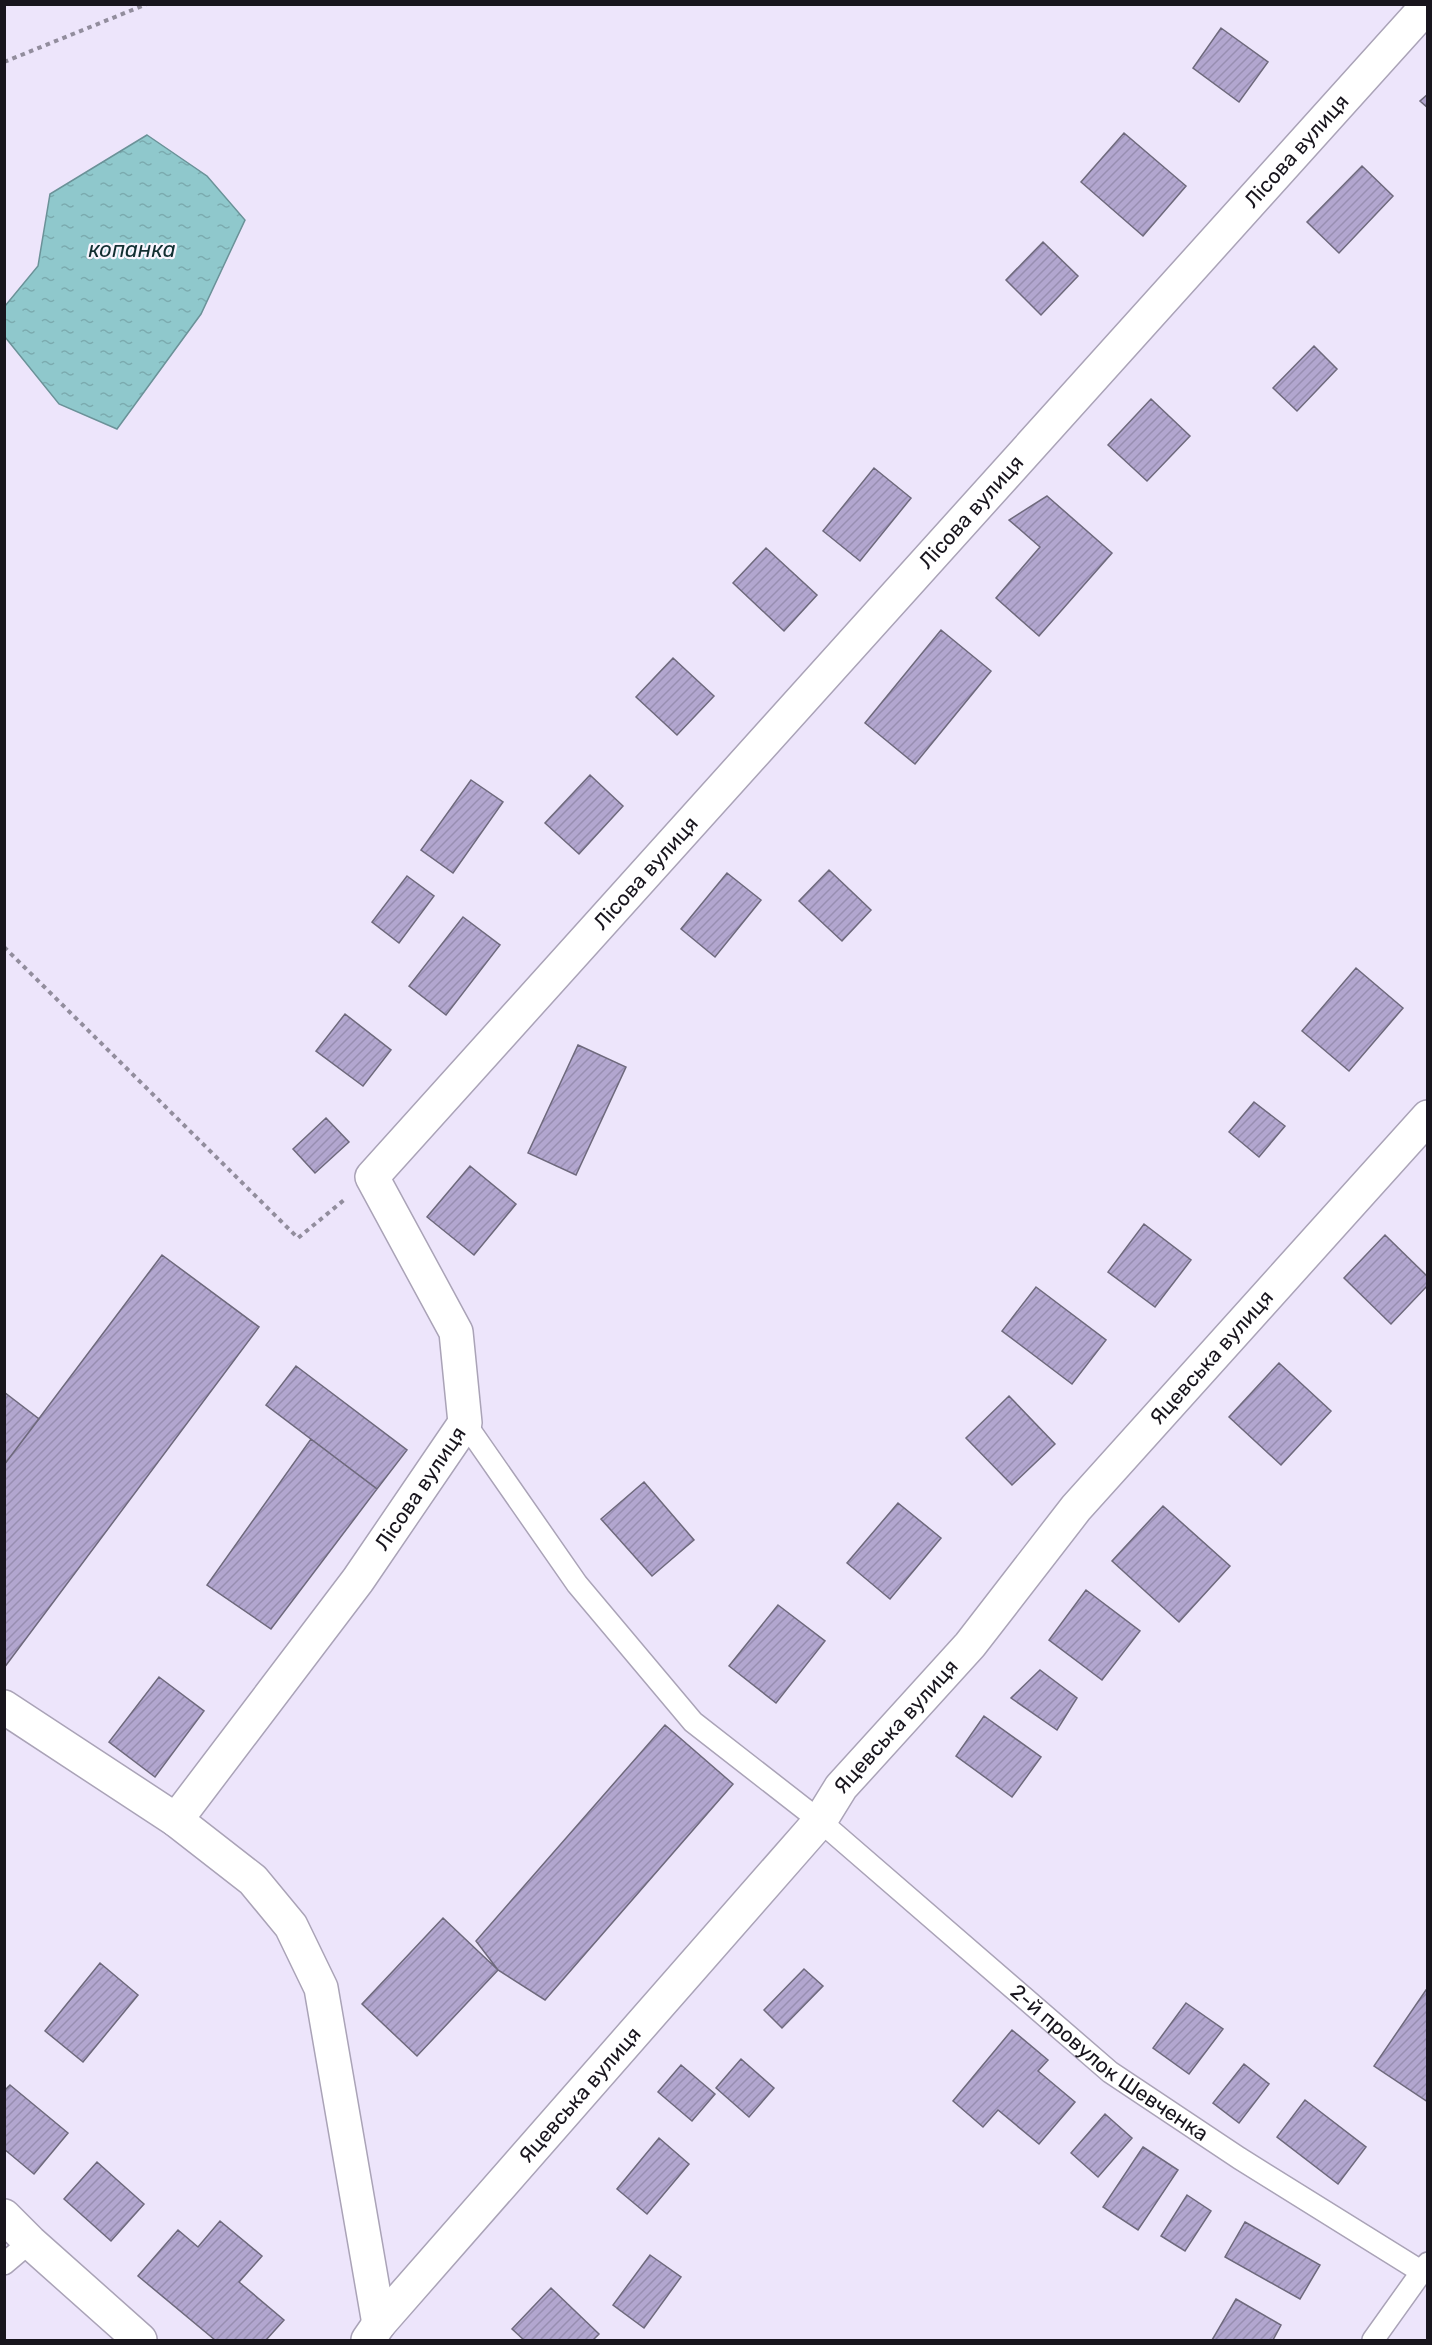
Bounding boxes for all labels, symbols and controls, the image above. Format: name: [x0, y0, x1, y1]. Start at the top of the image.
street label: Лісова вулиця: [1239, 89, 1354, 213]
water label: копанка: [88, 236, 176, 263]
street label: Лісова вулиця: [913, 450, 1028, 574]
street label: Лісова вулиця: [588, 811, 703, 935]
street label: Яцевська вулиця: [1144, 1285, 1278, 1430]
street label: Лісова вулиця: [369, 1422, 471, 1555]
street label: Яцевська вулиця: [828, 1654, 963, 1798]
street label: 2-й провулок Шевченка: [1006, 1979, 1213, 2146]
street label: Яцевська вулиця: [513, 2022, 646, 2168]

